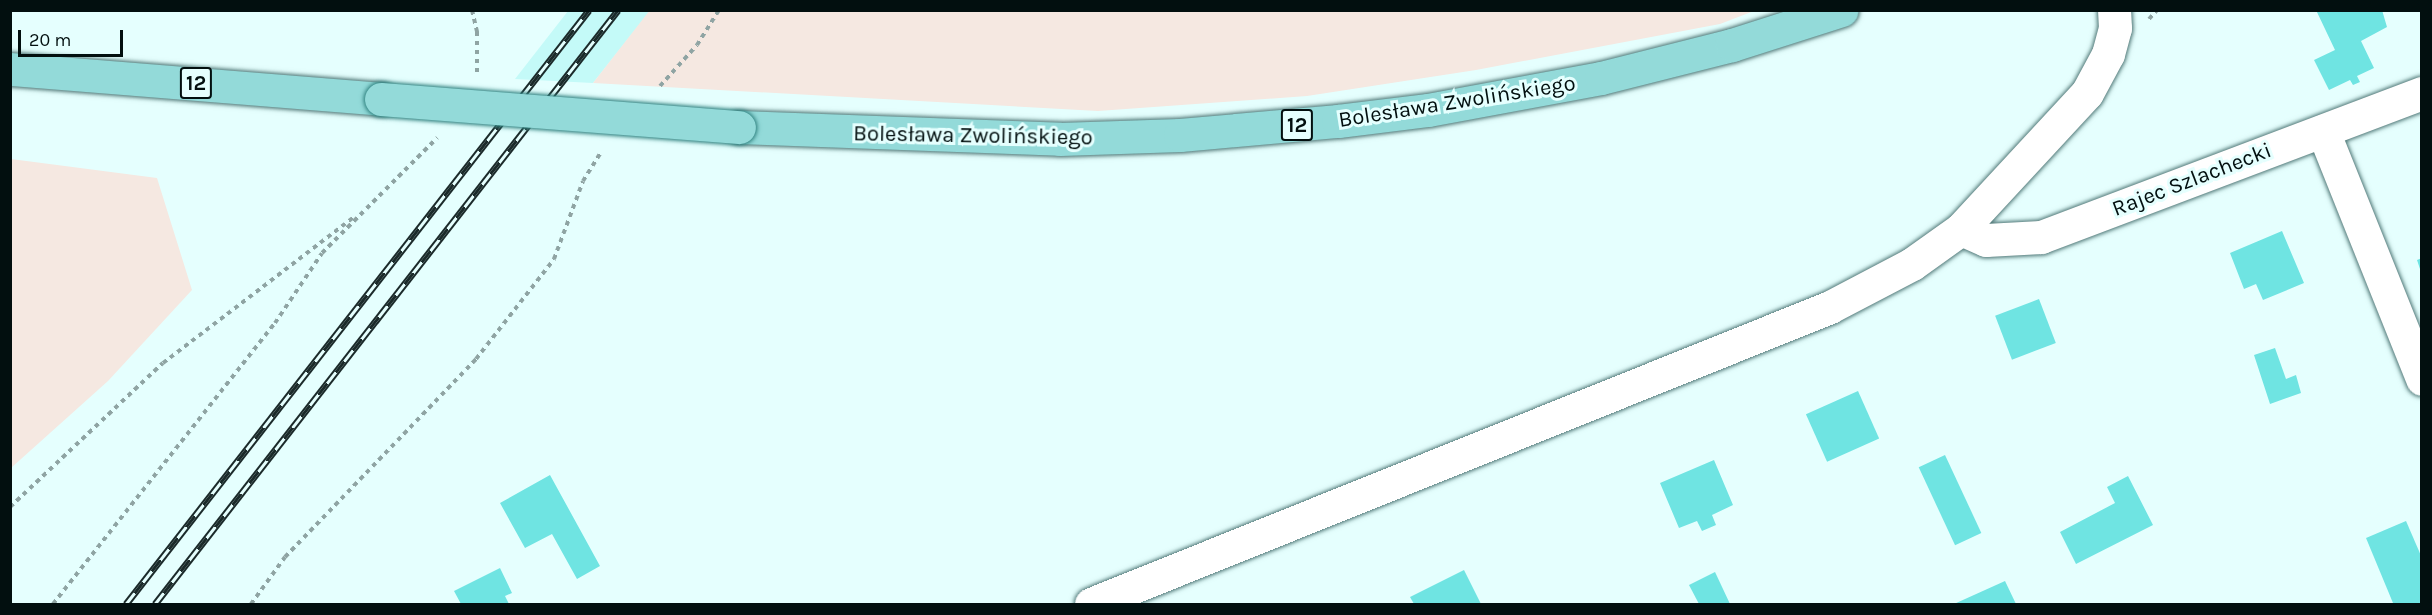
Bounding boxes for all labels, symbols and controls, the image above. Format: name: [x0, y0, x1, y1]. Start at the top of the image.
scale bar: [21, 18, 126, 56]
text: 20 m: [29, 29, 71, 51]
road number: 12: [180, 65, 212, 101]
street label: Bolesława Zwolińskiego: [1337, 70, 1577, 134]
road number: 12: [1280, 107, 1314, 143]
street label: Bolesława Zwolińskiego: [853, 121, 1093, 151]
street label: Rajec Szlachecki: [2109, 137, 2275, 223]

